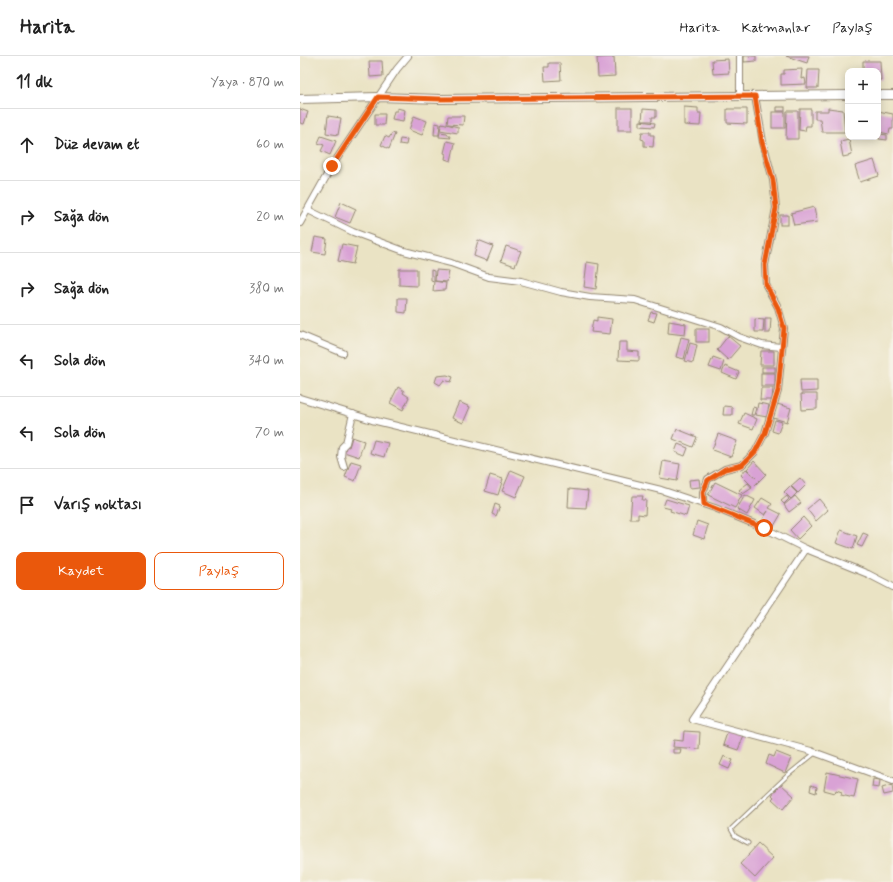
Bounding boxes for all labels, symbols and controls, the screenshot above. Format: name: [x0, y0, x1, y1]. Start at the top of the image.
text: Harita: [20, 15, 74, 40]
text: Harita: [679, 19, 720, 37]
text: Katmanlar: [742, 19, 810, 37]
text: Paylaş: [832, 19, 873, 37]
map controls: [845, 68, 881, 140]
button: +: [845, 68, 881, 104]
text: 11 dk: [16, 71, 53, 93]
text: Yaya · 870 m: [210, 74, 284, 91]
button: −: [845, 104, 881, 140]
icon: ahead: [16, 134, 38, 156]
text: Düz devam et: [54, 135, 139, 155]
text: 60 m: [256, 136, 284, 153]
route end: [323, 157, 341, 175]
icon: right: [16, 206, 38, 228]
text: Sağa dön: [54, 207, 109, 227]
text: 20 m: [256, 208, 284, 225]
icon: right: [16, 278, 38, 300]
text: Sağa dön: [54, 279, 109, 299]
text: 380 m: [249, 280, 284, 297]
icon: left: [16, 350, 38, 372]
text: Sola dön: [54, 351, 106, 371]
text: 340 m: [249, 352, 284, 369]
icon: left: [16, 422, 38, 444]
text: Sola dön: [54, 423, 106, 443]
text: 70 m: [255, 424, 284, 441]
icon: arrive: [16, 494, 38, 516]
text: Varış noktası: [54, 495, 142, 515]
route start: [755, 519, 773, 537]
button: Kaydet: [16, 552, 146, 590]
button: Paylaş: [154, 552, 284, 590]

